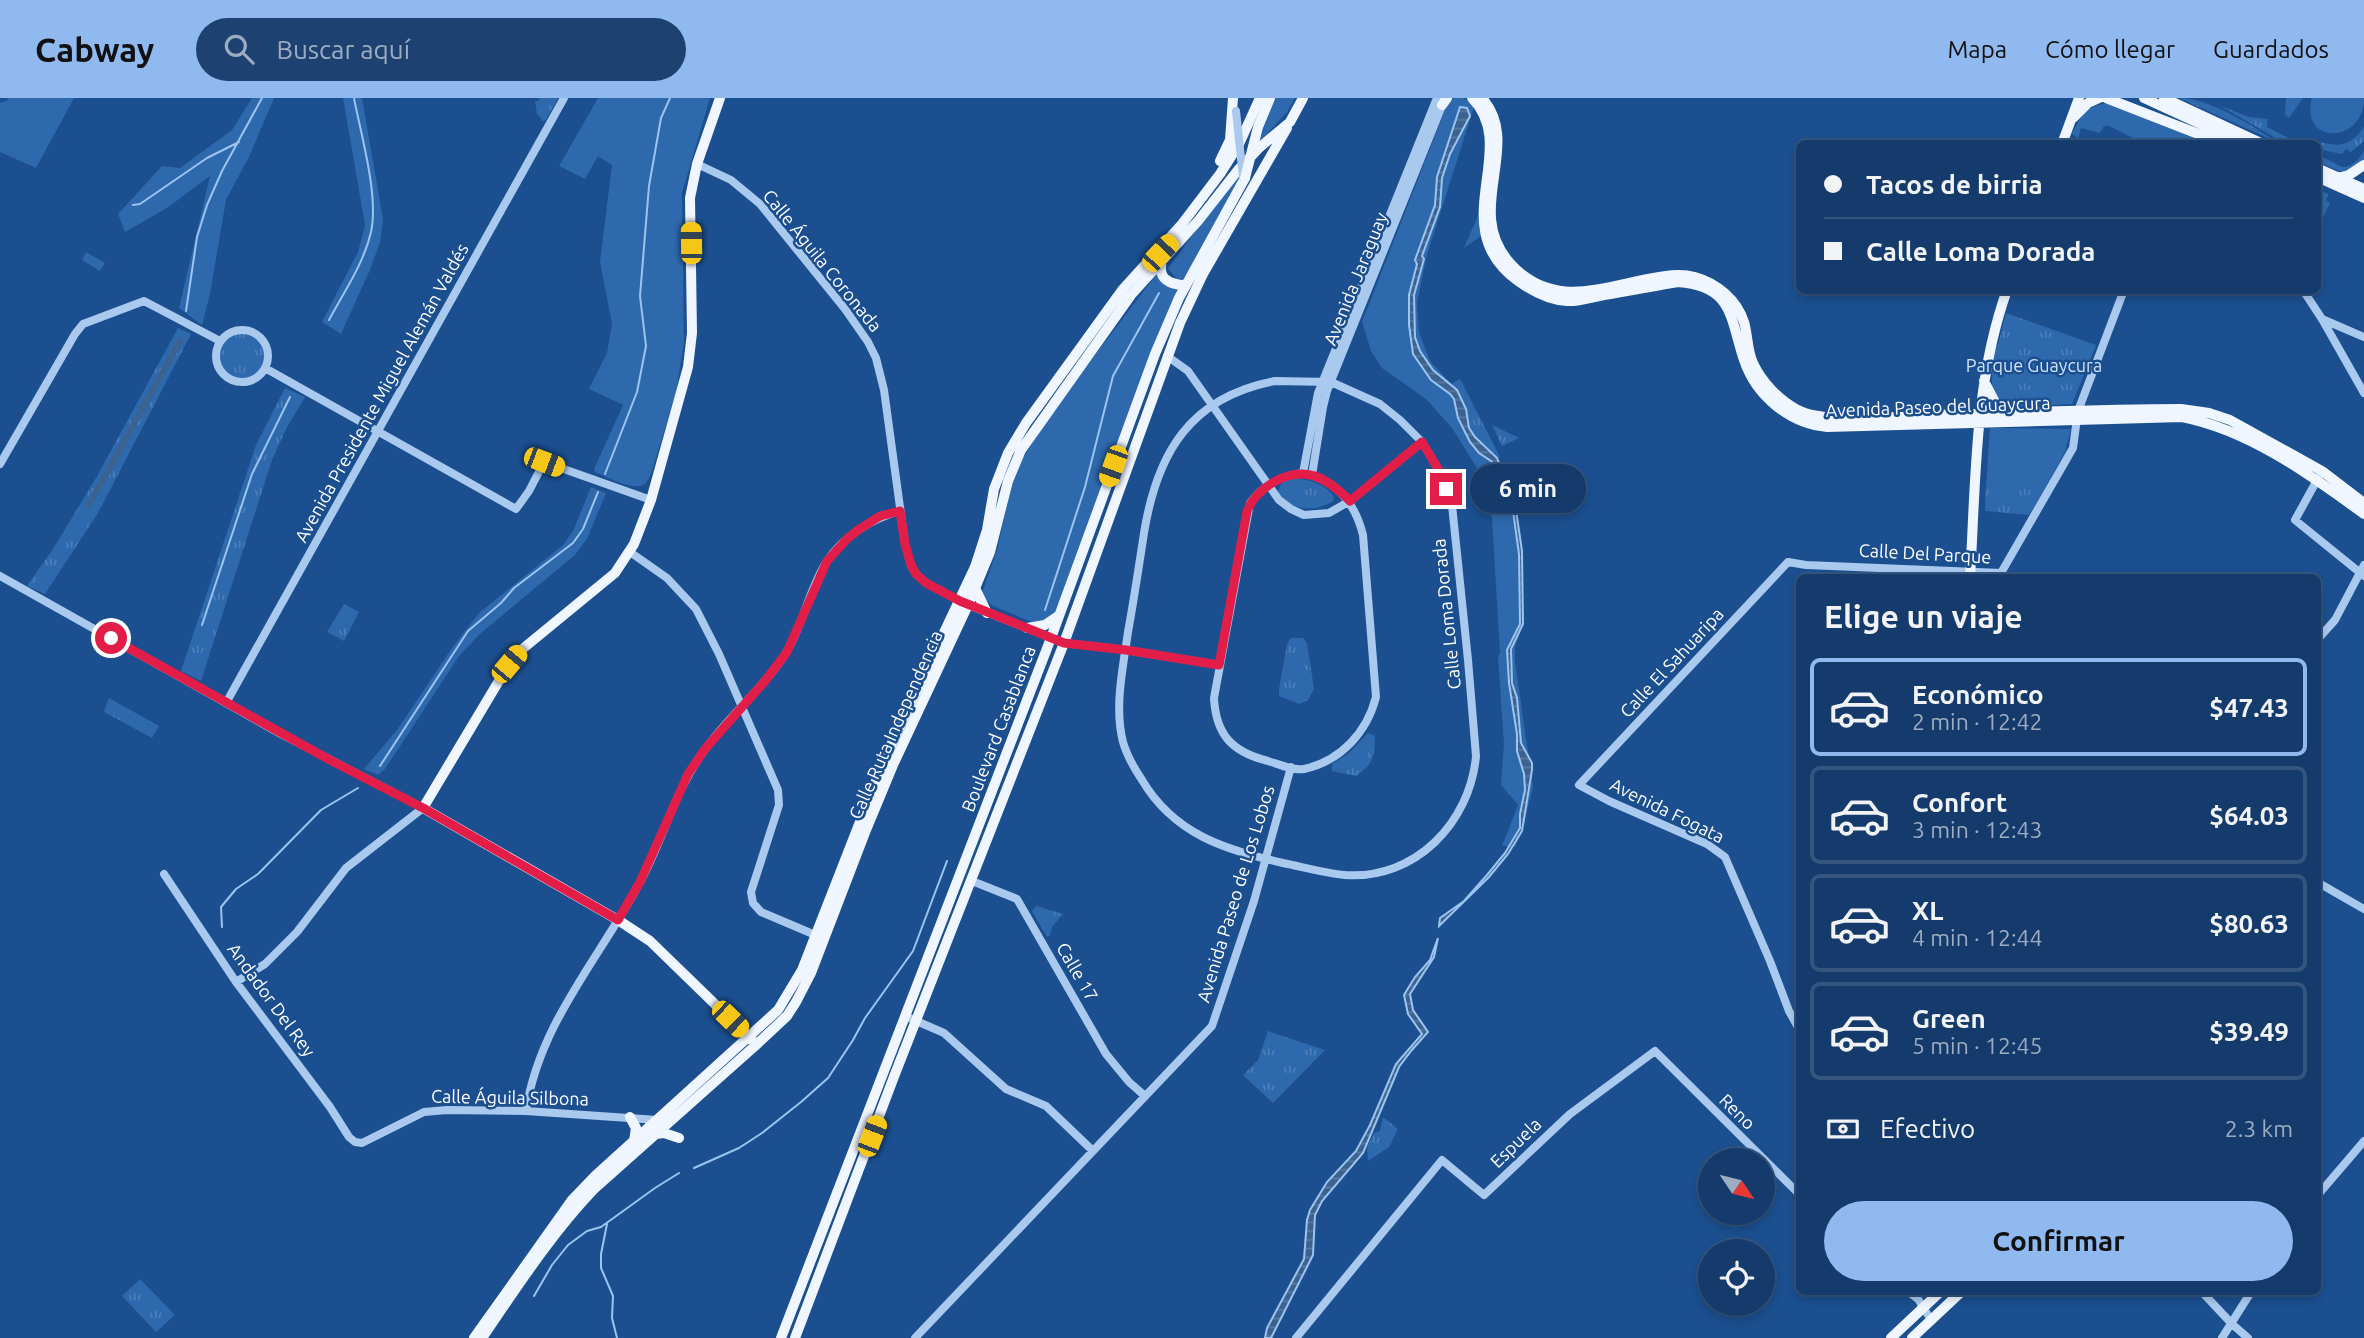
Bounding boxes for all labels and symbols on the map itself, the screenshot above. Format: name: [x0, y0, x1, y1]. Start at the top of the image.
street label: Calle Águila Coronada: [759, 185, 887, 335]
street label: Avenida Jaraguay: [1319, 209, 1391, 348]
car: [681, 222, 702, 264]
car: [1138, 230, 1183, 276]
street label: Avenida Presidente Miguel Alemán Valdés: [290, 239, 472, 545]
park label: Parque Guaycura: [1966, 355, 2102, 375]
street label: Avenida Paseo del Guaycura: [1825, 392, 2051, 420]
car: [1096, 443, 1131, 489]
car: [521, 445, 568, 479]
callout: 6 min: [1470, 464, 1586, 514]
route end: [1430, 473, 1462, 505]
street label: Calle Loma Dorada: [1428, 538, 1464, 690]
street label: Calle Del Parque: [1858, 540, 1992, 566]
street label: Calle El Sahuaripa: [1615, 603, 1727, 721]
route start: [95, 622, 127, 654]
street label: Calle Ruta Independencia: [844, 627, 946, 822]
car: [488, 641, 531, 687]
street label: Boulevard Casablanca: [957, 643, 1039, 814]
street label: Avenida Fogata: [1607, 774, 1728, 846]
street label: Avenida Paseo de Los Lobos: [1192, 783, 1278, 1005]
street label: Andador Del Rey: [224, 939, 320, 1060]
street label: Calle 17: [1053, 939, 1103, 1004]
car: [708, 997, 753, 1041]
street label: Calle Águila Silbona: [431, 1085, 589, 1108]
street label: Reno: [1716, 1089, 1760, 1133]
car: [855, 1113, 890, 1159]
street label: Espuela: [1486, 1113, 1545, 1171]
north arrow: [1698, 1148, 1774, 1225]

